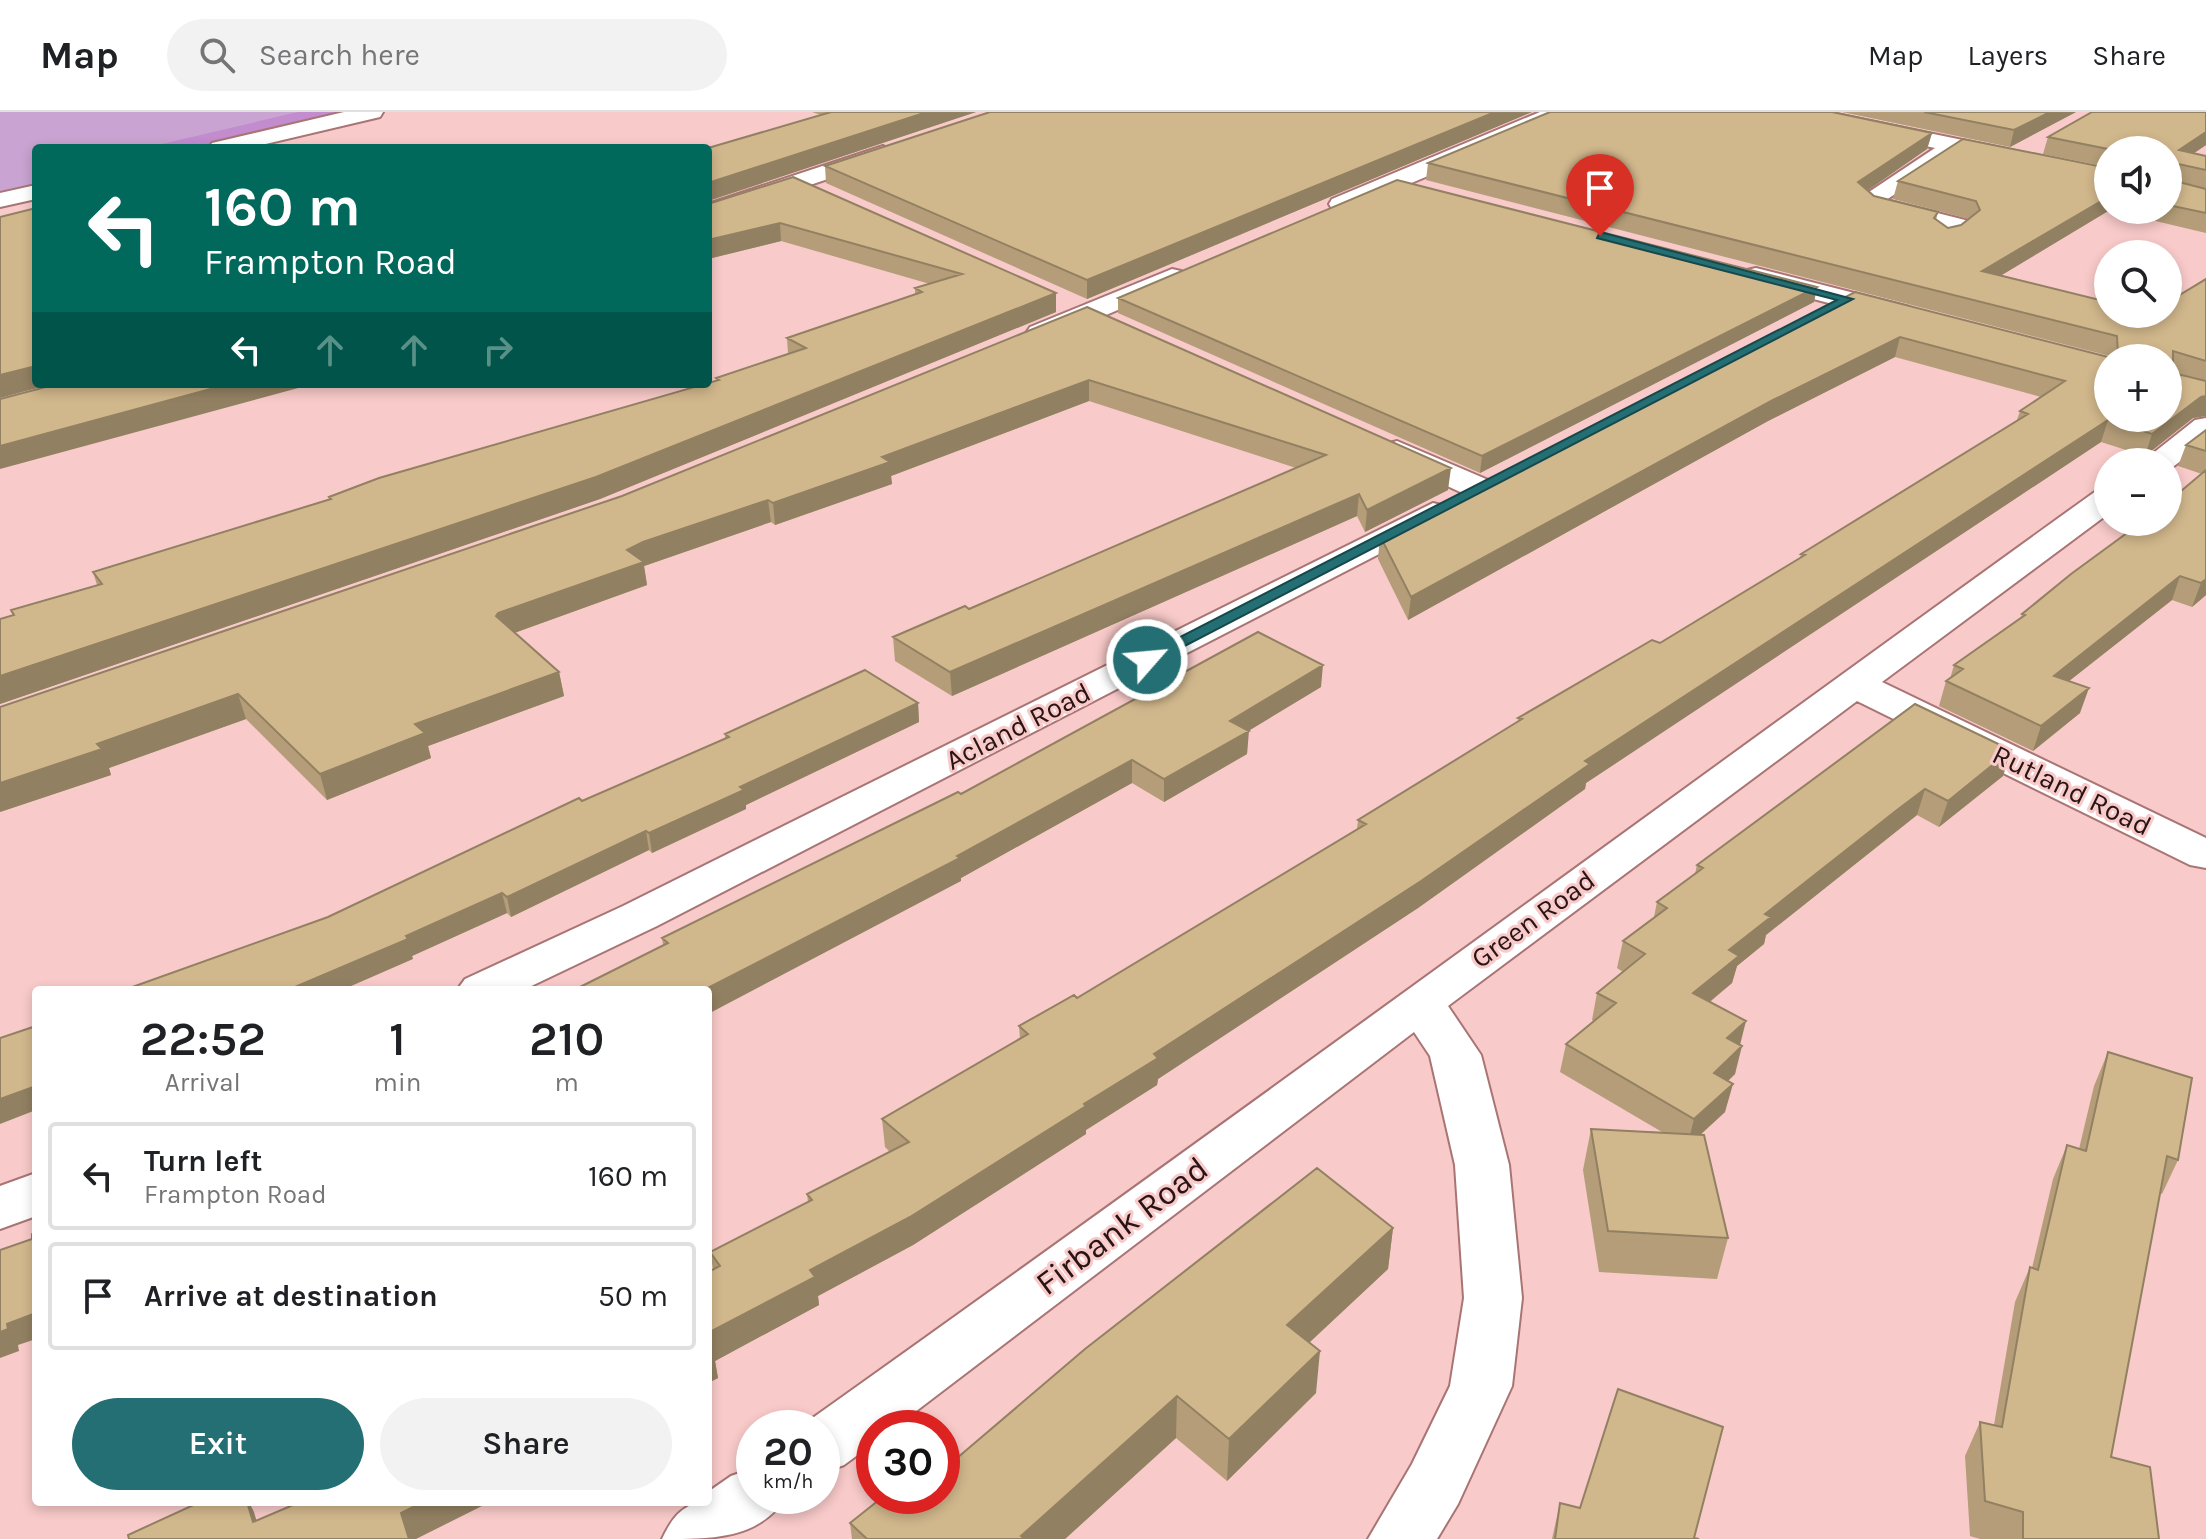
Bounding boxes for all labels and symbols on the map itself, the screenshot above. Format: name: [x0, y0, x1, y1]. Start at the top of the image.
pin: [1566, 154, 1634, 236]
position arrow: [1105, 618, 1189, 702]
street label: Acland Road: [940, 675, 1096, 777]
street label: Rutland Road: [1987, 737, 2157, 843]
street label: Green Road: [1465, 863, 1601, 975]
street label: Firbank Road: [1028, 1148, 1216, 1304]
speed limit sign: 30: [856, 1410, 960, 1514]

